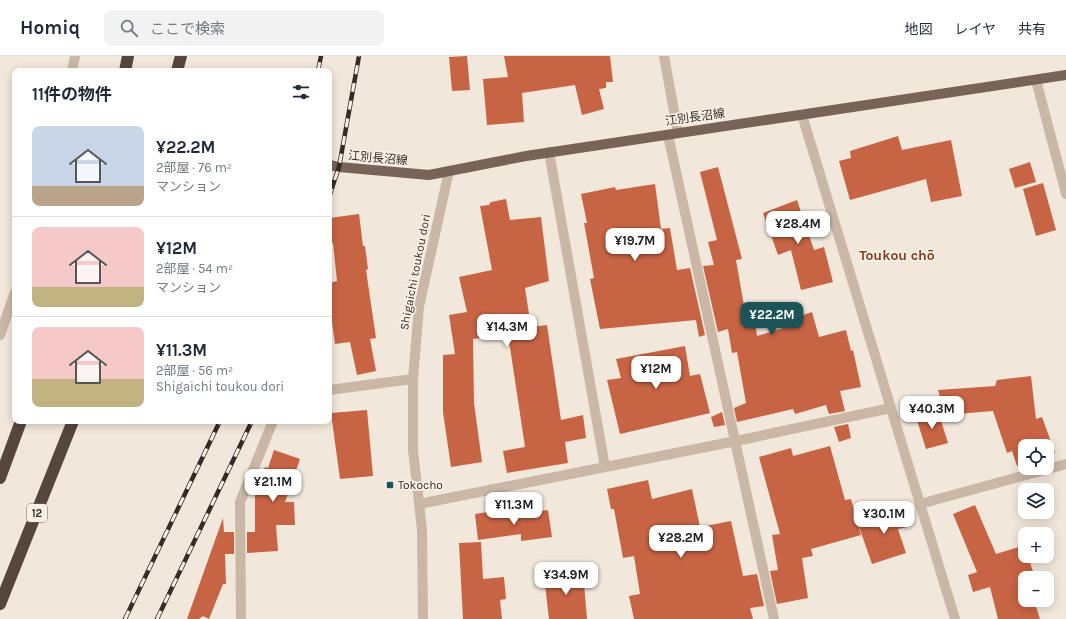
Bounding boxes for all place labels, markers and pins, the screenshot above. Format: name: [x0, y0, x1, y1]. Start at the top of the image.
pin: ¥28.4M: [765, 211, 831, 245]
pin: ¥19.7M: [602, 228, 668, 262]
pin: ¥22.2M: [739, 302, 805, 336]
pin: ¥14.3M: [474, 314, 540, 348]
pin: ¥12M: [632, 356, 680, 390]
pin: ¥40.3M: [899, 396, 965, 430]
pin: ¥21.1M: [240, 469, 306, 503]
place label: Tokocho: [398, 478, 443, 492]
marker: Tokocho: [385, 480, 395, 490]
pin: ¥11.3M: [481, 492, 547, 526]
pin: ¥30.1M: [851, 501, 917, 535]
pin: ¥28.2M: [648, 525, 714, 559]
pin: ¥34.9M: [533, 562, 599, 596]

